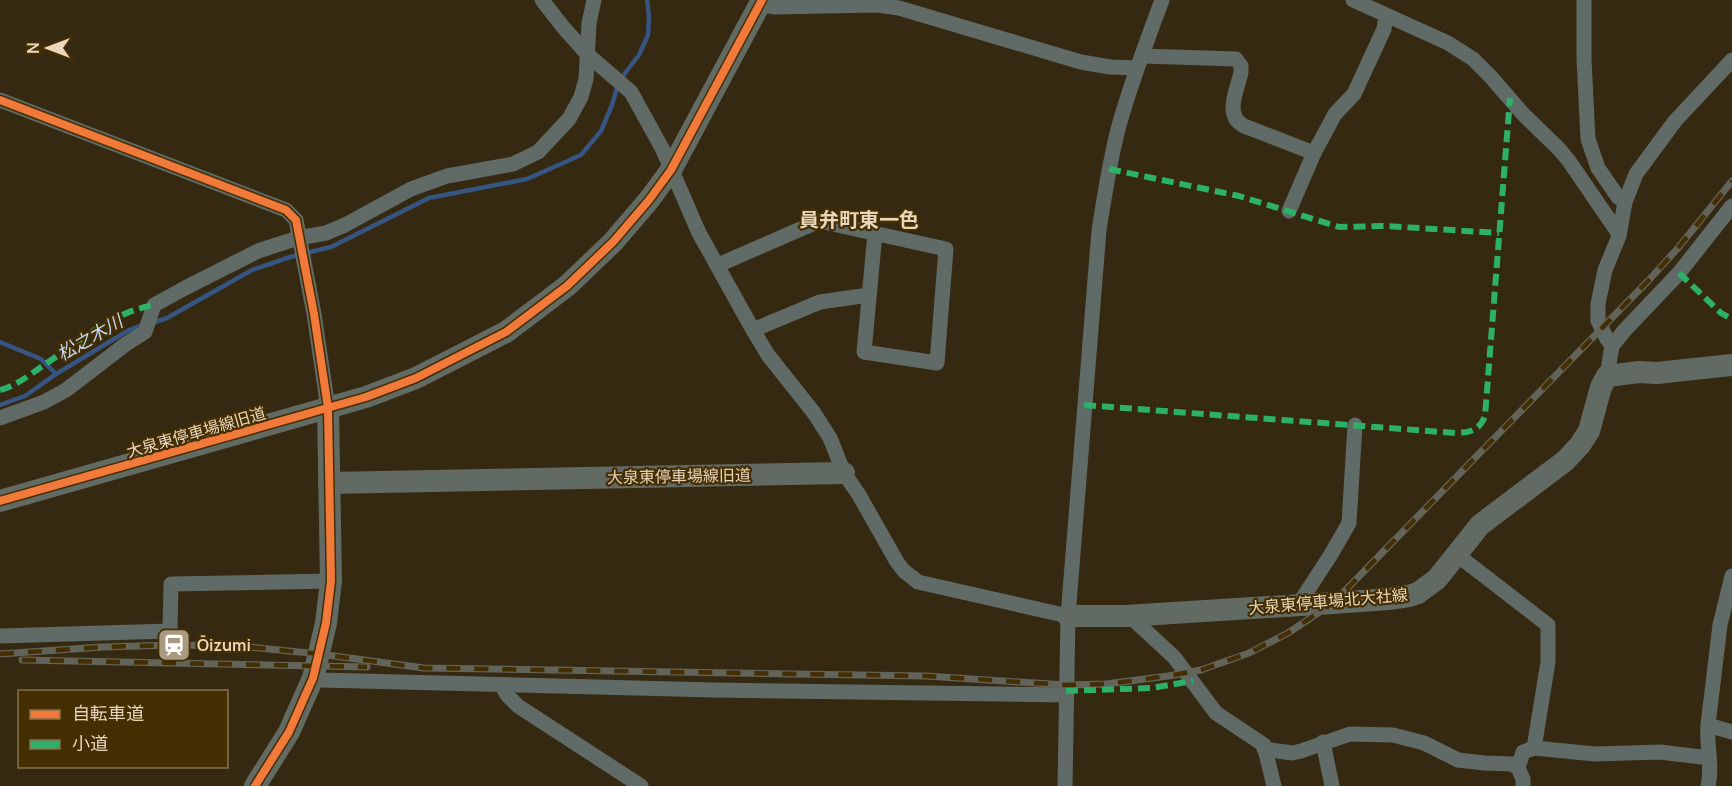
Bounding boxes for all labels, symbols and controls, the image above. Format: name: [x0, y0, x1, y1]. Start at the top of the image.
north arrow: [18, 18, 78, 78]
text: N: [22, 42, 44, 54]
district label: 員弁町東一色: [799, 206, 919, 233]
water label: 松之木川: [52, 308, 128, 366]
street label: 大泉東停車場線旧道: [124, 402, 268, 462]
street label: 大泉東停車場線旧道: [607, 464, 751, 488]
street label: 大泉東停車場北大社線: [1247, 583, 1409, 619]
station icon: Ōizumi: [156, 627, 192, 663]
place label: Ōizumi: [197, 634, 251, 656]
legend: [18, 690, 228, 768]
text: 自転車道: [72, 701, 144, 725]
text: 小道: [72, 731, 108, 755]

